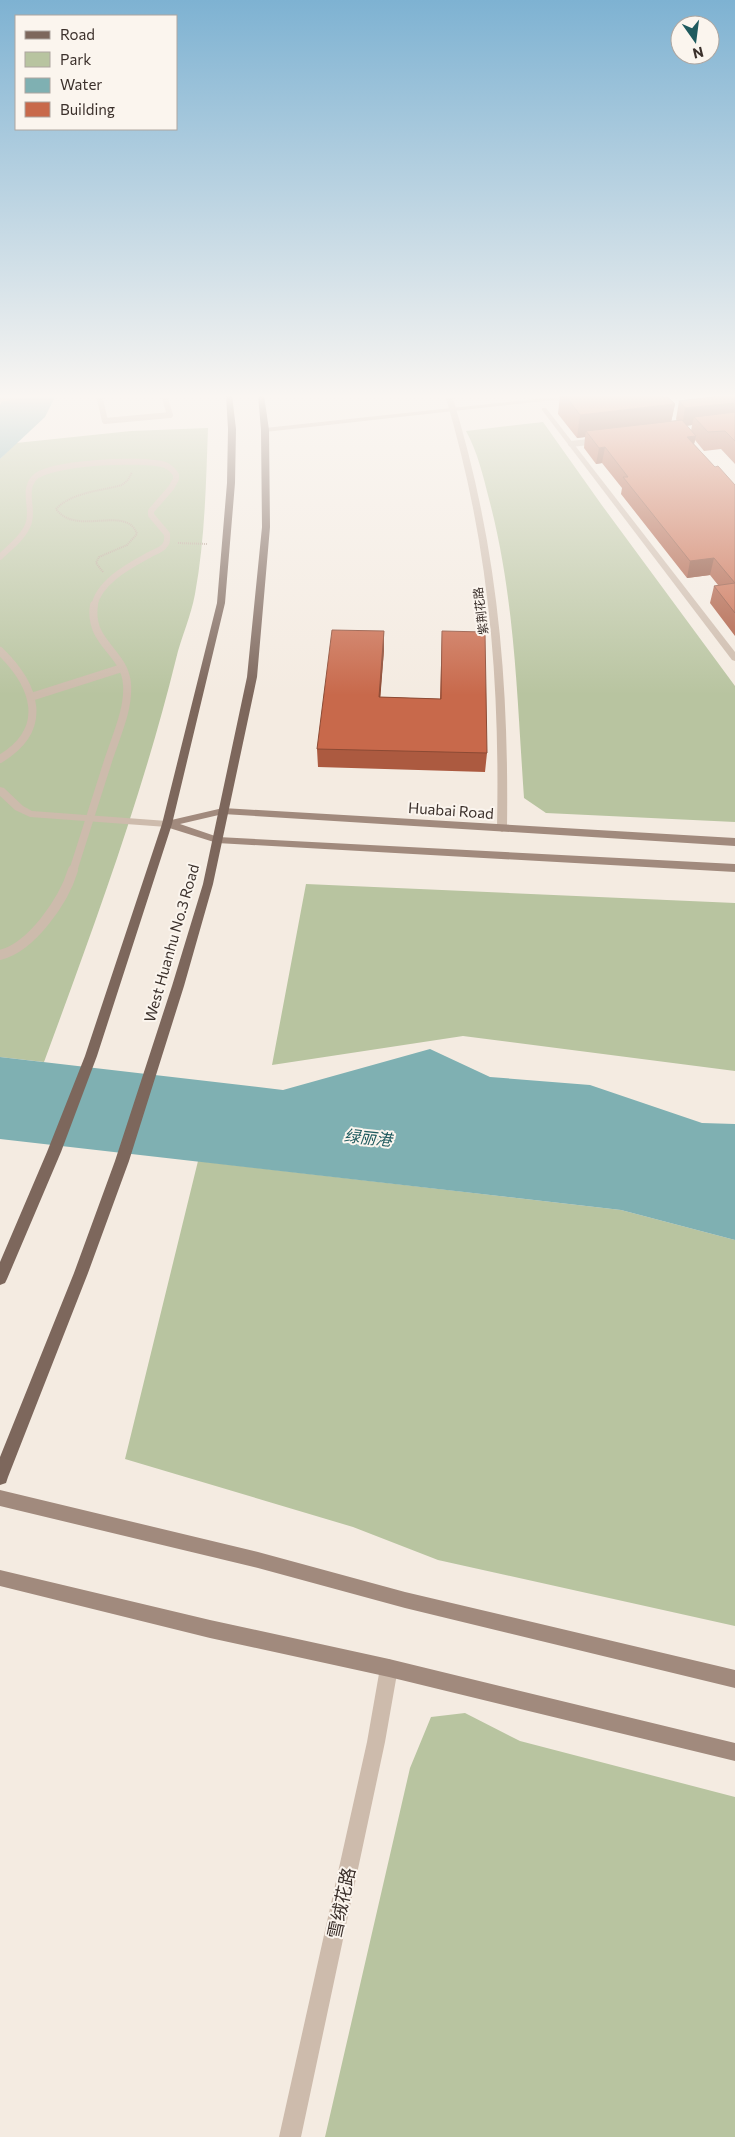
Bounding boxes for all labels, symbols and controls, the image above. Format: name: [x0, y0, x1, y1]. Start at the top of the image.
legend: [15, 15, 178, 130]
north arrow: [670, 15, 720, 65]
text: Road: [60, 25, 95, 43]
text: N: [691, 44, 705, 63]
text: Park: [60, 50, 91, 68]
text: Water: [60, 75, 102, 93]
text: Building: [60, 100, 115, 118]
street label: 紫荆花路: [470, 586, 490, 636]
street label: Huabai Road: [408, 798, 494, 822]
street label: West Huanhu No.3 Road: [140, 862, 202, 1024]
water label: 绿丽港: [343, 1125, 395, 1149]
street label: 雪绒花路: [323, 1865, 359, 1941]

